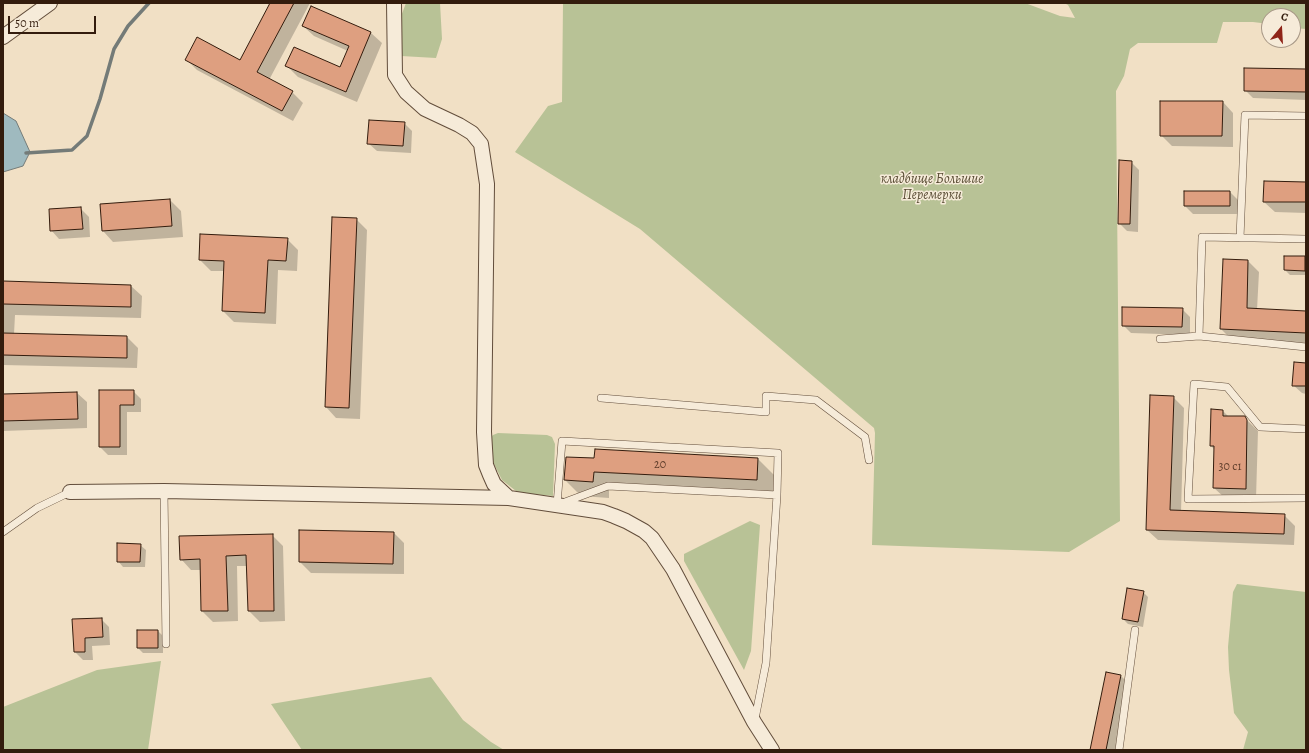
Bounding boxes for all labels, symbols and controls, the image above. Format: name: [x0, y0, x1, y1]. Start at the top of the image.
scale bar: [10, 8, 98, 34]
north arrow: [1261, 8, 1301, 48]
text: С: [1279, 9, 1290, 25]
text: 50 m: [15, 15, 39, 31]
park label: кладбище Большие Перемерки: [881, 172, 983, 204]
house number: 20: [654, 458, 666, 472]
house number: 30 с1: [1218, 460, 1242, 474]

